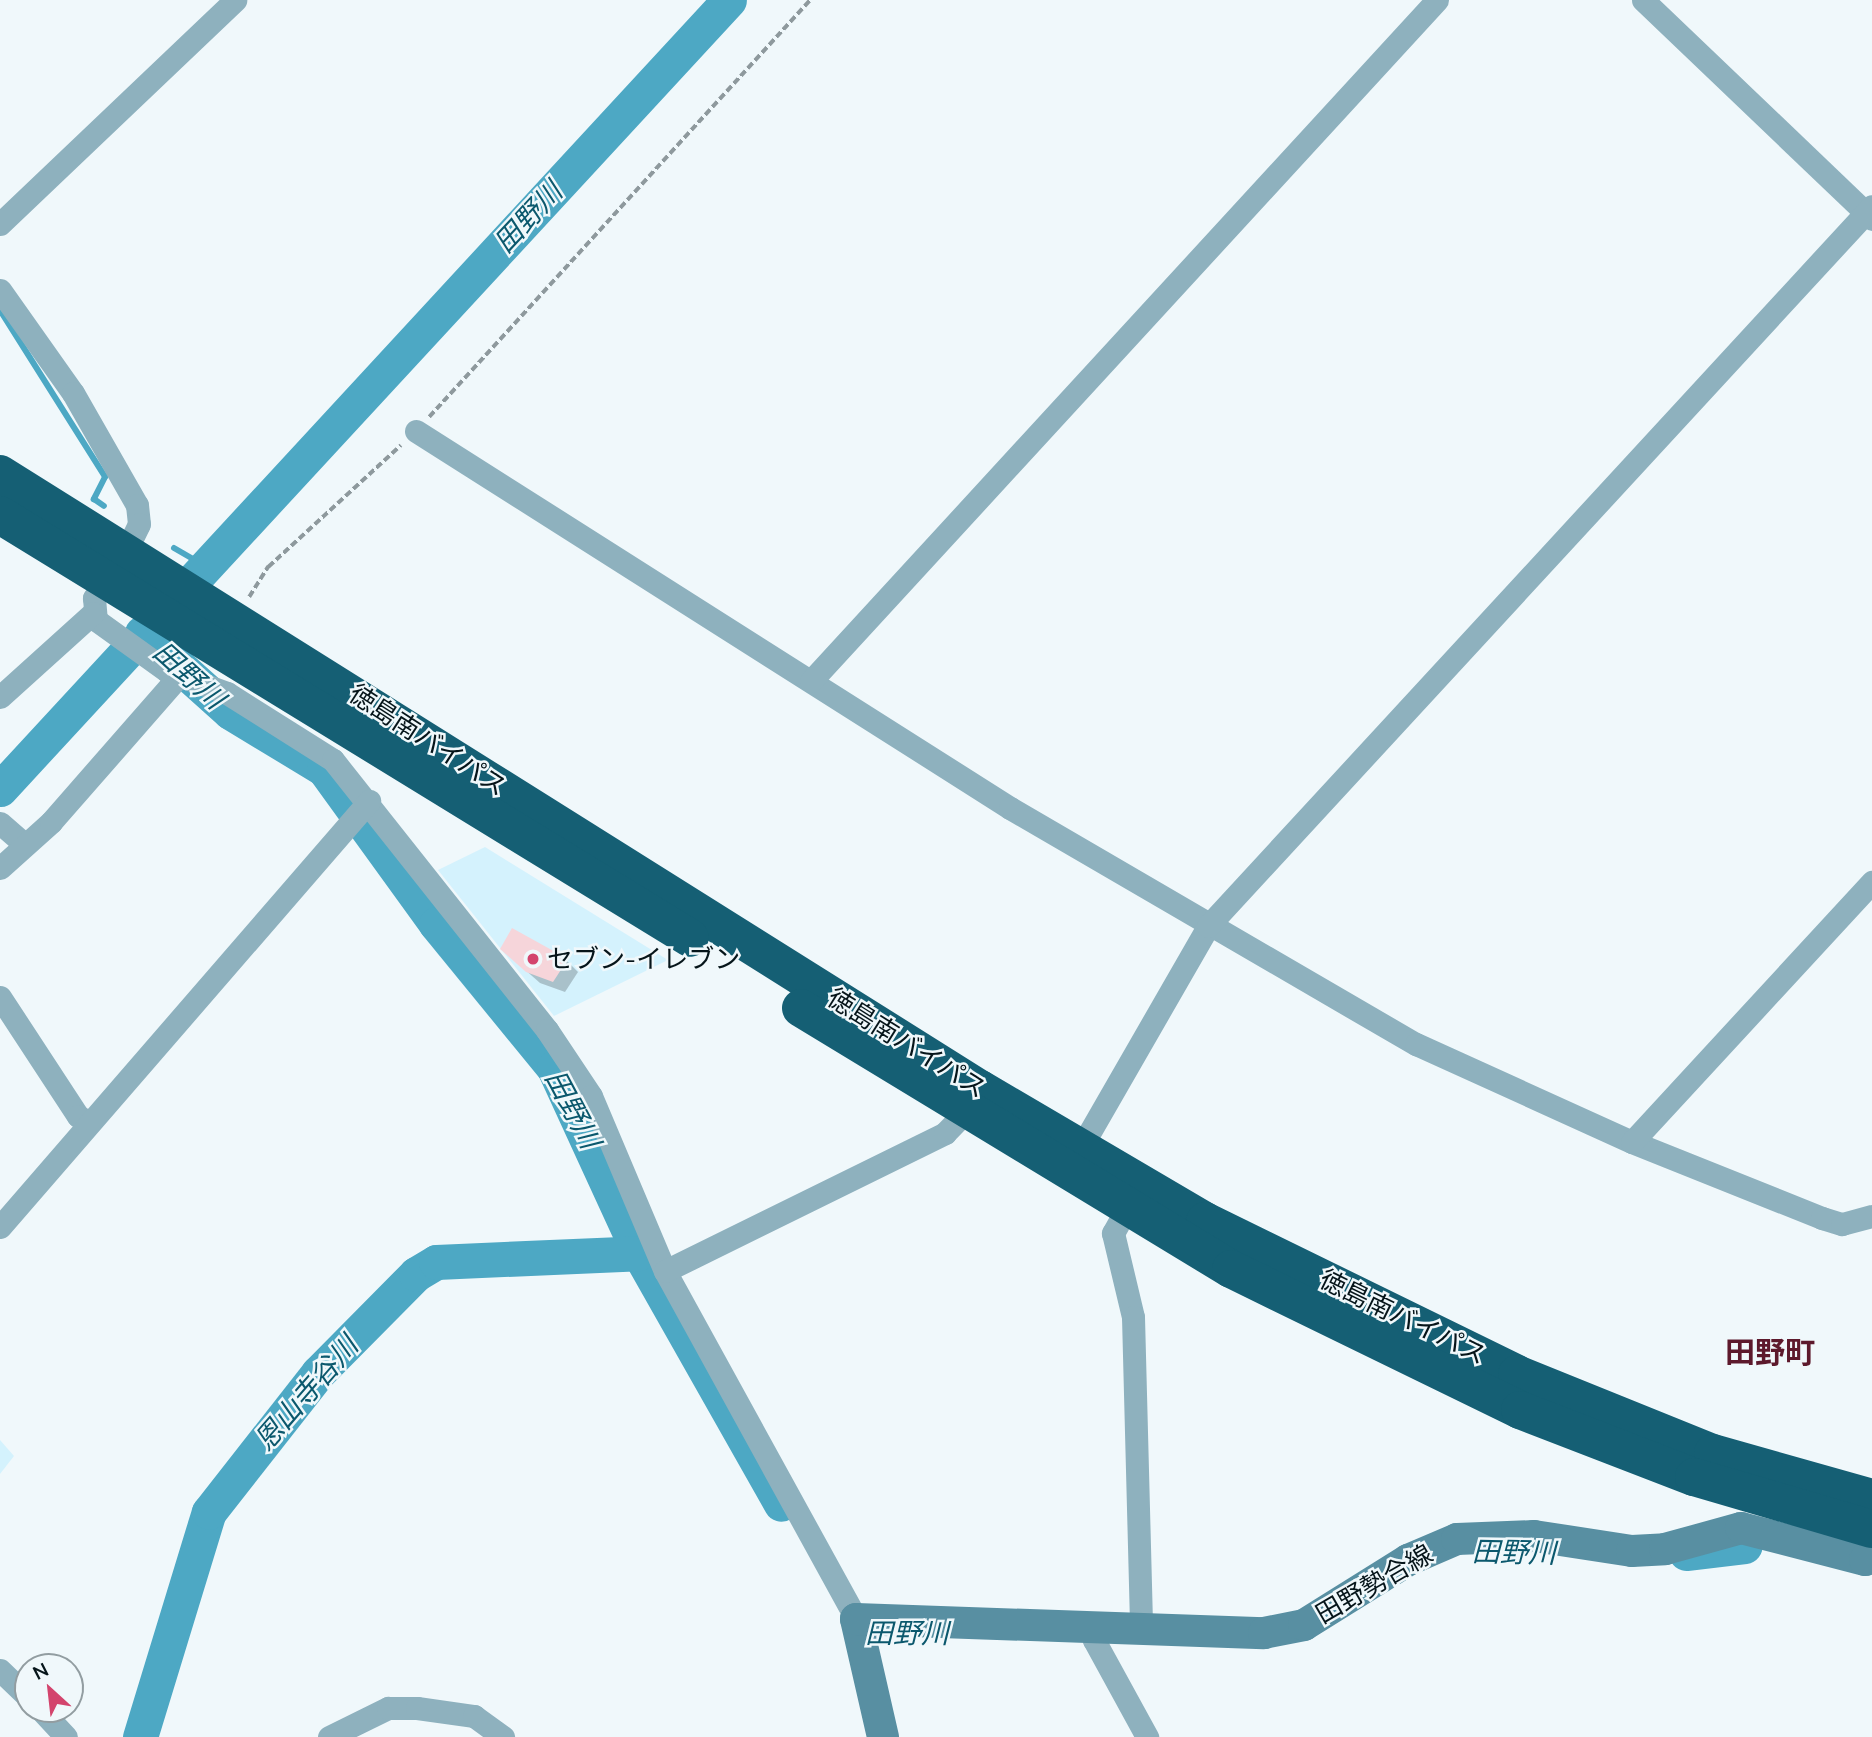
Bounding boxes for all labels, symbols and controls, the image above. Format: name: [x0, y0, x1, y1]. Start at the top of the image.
water label: 田野川: [487, 175, 569, 259]
water label: 田野川: [147, 634, 231, 716]
street label: 徳島南バイパス: [343, 677, 513, 803]
place label: セブン-イレブン: [547, 943, 740, 975]
marker: セブン-イレブン: [525, 951, 541, 967]
street label: 徳島南バイパス: [822, 982, 992, 1104]
water label: 田野川: [538, 1064, 608, 1154]
street label: 徳島南バイパス: [1314, 1263, 1492, 1371]
water label: 恩山寺谷川: [247, 1329, 365, 1457]
district label: 田野町: [1725, 1334, 1815, 1370]
water label: 田野川: [1472, 1534, 1556, 1570]
street label: 田野勢合線: [1310, 1538, 1438, 1630]
water label: 田野川: [865, 1616, 949, 1650]
north arrow: [14, 1653, 84, 1723]
text: N: [29, 1657, 52, 1685]

